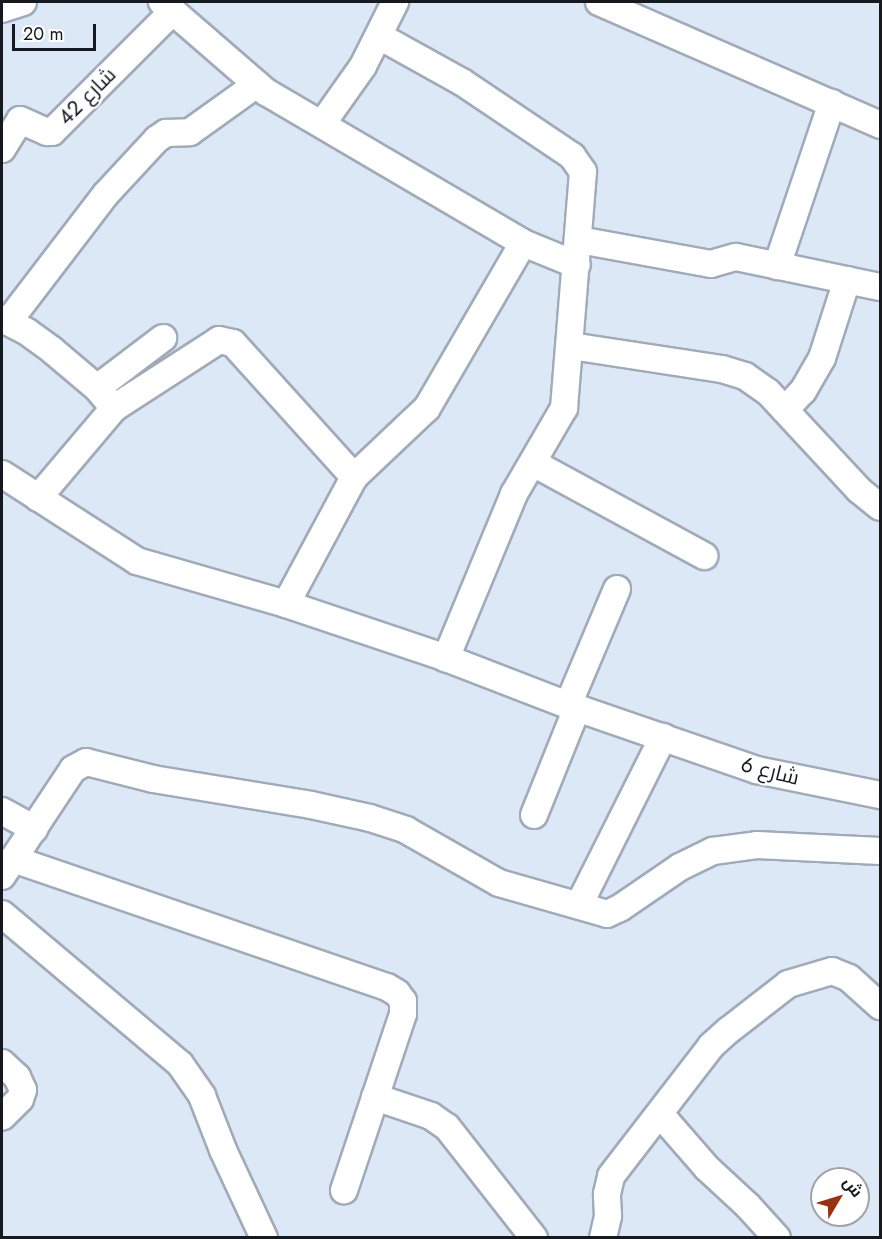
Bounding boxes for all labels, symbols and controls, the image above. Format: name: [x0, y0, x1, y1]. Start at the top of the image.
scale bar: [15, 12, 99, 50]
text: 20 m: [23, 21, 63, 47]
street label: شارع 42: [53, 62, 121, 130]
street label: شارع 6: [738, 752, 802, 790]
north arrow: [810, 1167, 870, 1227]
text: ش: [838, 1172, 868, 1202]

